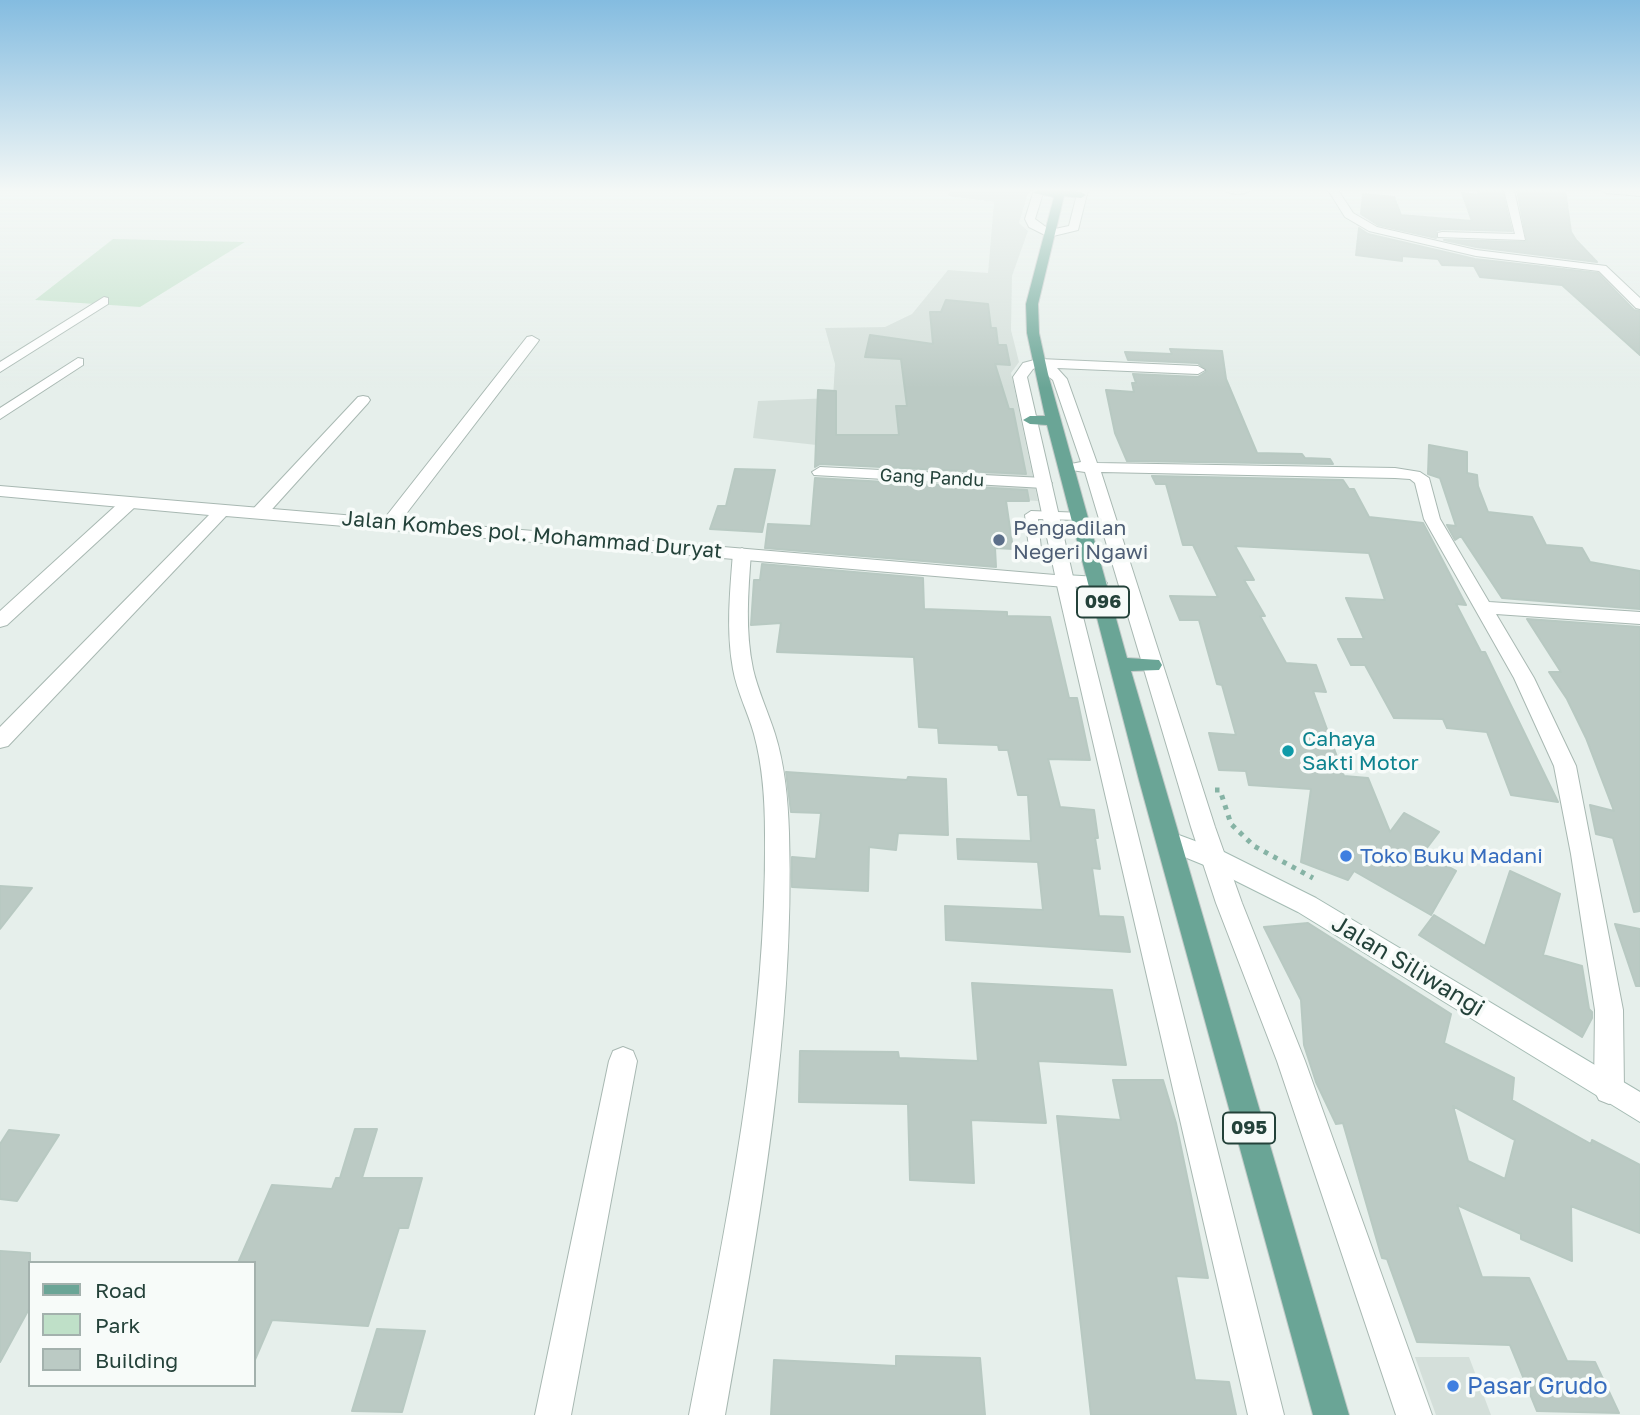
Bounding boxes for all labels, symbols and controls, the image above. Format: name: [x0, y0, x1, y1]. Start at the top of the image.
street label: Gang Pandu: [879, 464, 985, 492]
street label: Jalan Kombes pol. Mohammad Duryat: [341, 506, 723, 564]
place label: Pengadilan Negeri Ngawi: [1013, 515, 1148, 565]
marker: Pengadilan Negeri Ngawi: [991, 532, 1007, 548]
road number: 096: [1077, 586, 1129, 618]
place label: Cahaya Sakti Motor: [1302, 726, 1419, 776]
marker: Cahaya Sakti Motor: [1280, 743, 1296, 759]
place label: Toko Buku Madani: [1360, 843, 1543, 869]
marker: Toko Buku Madani: [1338, 848, 1354, 864]
street label: Jalan Siliwangi: [1326, 909, 1490, 1023]
road number: 095: [1223, 1112, 1275, 1144]
legend: [28, 1261, 256, 1387]
text: Road: [95, 1277, 146, 1303]
text: Park: [95, 1312, 140, 1338]
text: Building: [95, 1347, 178, 1373]
place label: Pasar Grudo: [1467, 1372, 1608, 1400]
marker: Pasar Grudo: [1445, 1378, 1461, 1394]

